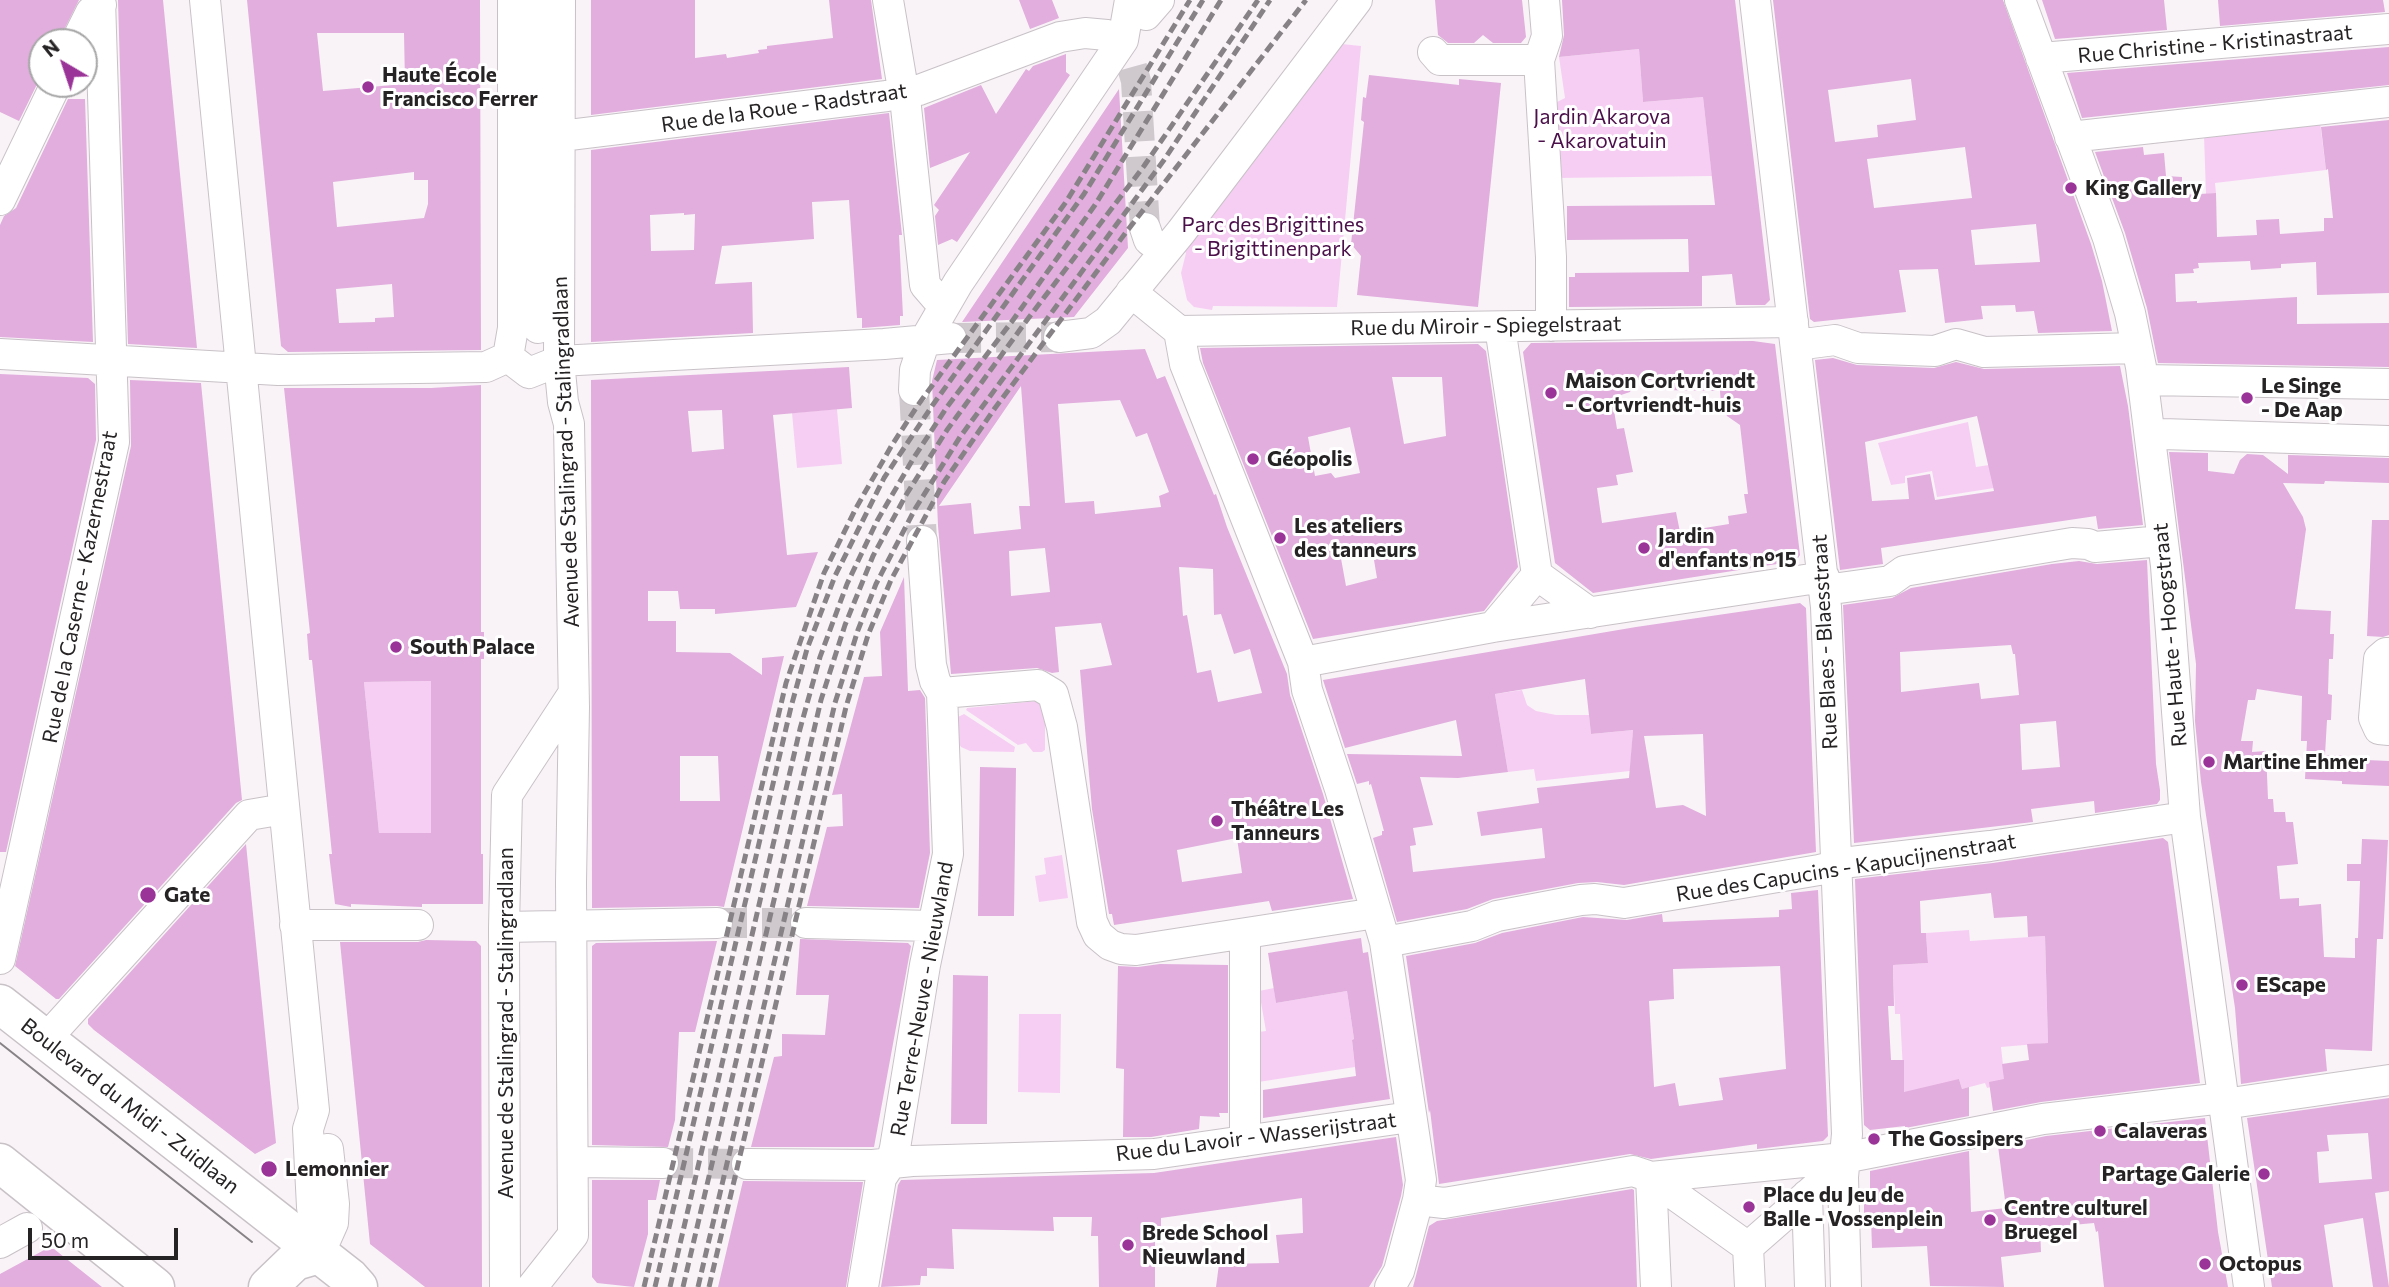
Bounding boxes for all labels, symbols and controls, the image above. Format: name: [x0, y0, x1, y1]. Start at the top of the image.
street label: Rue Christine - Kristinastraat: [2077, 19, 2353, 69]
north arrow: [28, 28, 98, 98]
text: N: [38, 34, 64, 61]
place label: Haute École Francisco Ferrer: [382, 62, 538, 112]
street label: Rue de la Roue - Radstraat: [659, 78, 909, 138]
marker: Haute École Francisco Ferrer: [360, 79, 376, 95]
park label: Jardin Akarova - Akarovatuin: [1533, 104, 1671, 154]
place label: King Gallery: [2085, 175, 2202, 201]
marker: King Gallery: [2063, 180, 2079, 196]
park label: Parc des Brigittines - Brigittinenpark: [1182, 212, 1364, 262]
street label: Avenue de Stalingrad - Stalingradlaan: [547, 276, 585, 628]
street label: Rue du Miroir - Spiegelstraat: [1350, 311, 1622, 341]
place label: Maison Cortvriendt - Cortvriendt-huis: [1565, 368, 1755, 418]
place label: Le Singe - De Aap: [2261, 373, 2343, 423]
marker: Maison Cortvriendt - Cortvriendt-huis: [1543, 385, 1559, 401]
marker: Le Singe - De Aap: [2239, 390, 2255, 406]
street label: Rue de la Caserne - Kazernestraat: [37, 429, 123, 745]
place label: Géopolis: [1267, 446, 1352, 472]
marker: Géopolis: [1245, 451, 1261, 467]
place label: Les ateliers des tanneurs: [1294, 513, 1417, 563]
street label: Rue Haute - Hoogstraat: [2148, 522, 2192, 748]
place label: Jardin d'enfants n°15: [1658, 523, 1797, 573]
marker: Les ateliers des tanneurs: [1272, 530, 1288, 546]
street label: Rue Blaes - Blaesstraat: [1807, 534, 1843, 750]
marker: Jardin d'enfants n°15: [1636, 540, 1652, 556]
place label: South Palace: [410, 634, 535, 660]
marker: South Palace: [388, 639, 404, 655]
place label: Martine Ehmer: [2223, 749, 2367, 775]
marker: Martine Ehmer: [2201, 754, 2217, 770]
place label: Théâtre Les Tanneurs: [1231, 796, 1344, 846]
marker: Théâtre Les Tanneurs: [1209, 813, 1225, 829]
street label: Rue des Capucins - Kapucijnenstraat: [1674, 829, 2018, 907]
street label: Avenue de Stalingrad - Stalingradlaan: [493, 847, 519, 1199]
street label: Rue Terre-Neuve - Nieuwland: [885, 860, 959, 1138]
place label: Gate: [164, 882, 210, 908]
marker: Gate: [138, 885, 158, 905]
place label: EScape: [2256, 972, 2326, 998]
marker: EScape: [2234, 977, 2250, 993]
street label: Boulevard du Midi - Zuidlaan: [16, 1013, 244, 1199]
street label: Rue du Lavoir - Wasserijstraat: [1114, 1107, 1398, 1167]
place label: Calaveras: [2114, 1118, 2207, 1144]
marker: Calaveras: [2092, 1123, 2108, 1139]
place label: The Gossipers: [1888, 1126, 2023, 1152]
marker: The Gossipers: [1866, 1131, 1882, 1147]
place label: Lemonnier: [285, 1156, 389, 1182]
marker: Lemonnier: [259, 1159, 279, 1179]
place label: Partage Galerie: [2102, 1161, 2250, 1187]
marker: Partage Galerie: [2256, 1166, 2272, 1182]
place label: Place du Jeu de Balle - Vossenplein: [1763, 1182, 1943, 1232]
place label: Centre culturel Bruegel: [2004, 1195, 2148, 1245]
marker: Place du Jeu de Balle - Vossenplein: [1741, 1199, 1757, 1215]
marker: Centre culturel Bruegel: [1982, 1212, 1998, 1228]
scale bar: [32, 1214, 182, 1258]
place label: Brede School Nieuwland: [1142, 1220, 1268, 1270]
text: 50 m: [41, 1227, 89, 1252]
marker: Brede School Nieuwland: [1120, 1237, 1136, 1253]
place label: Octopus: [2219, 1251, 2302, 1277]
marker: Octopus: [2197, 1256, 2213, 1272]

